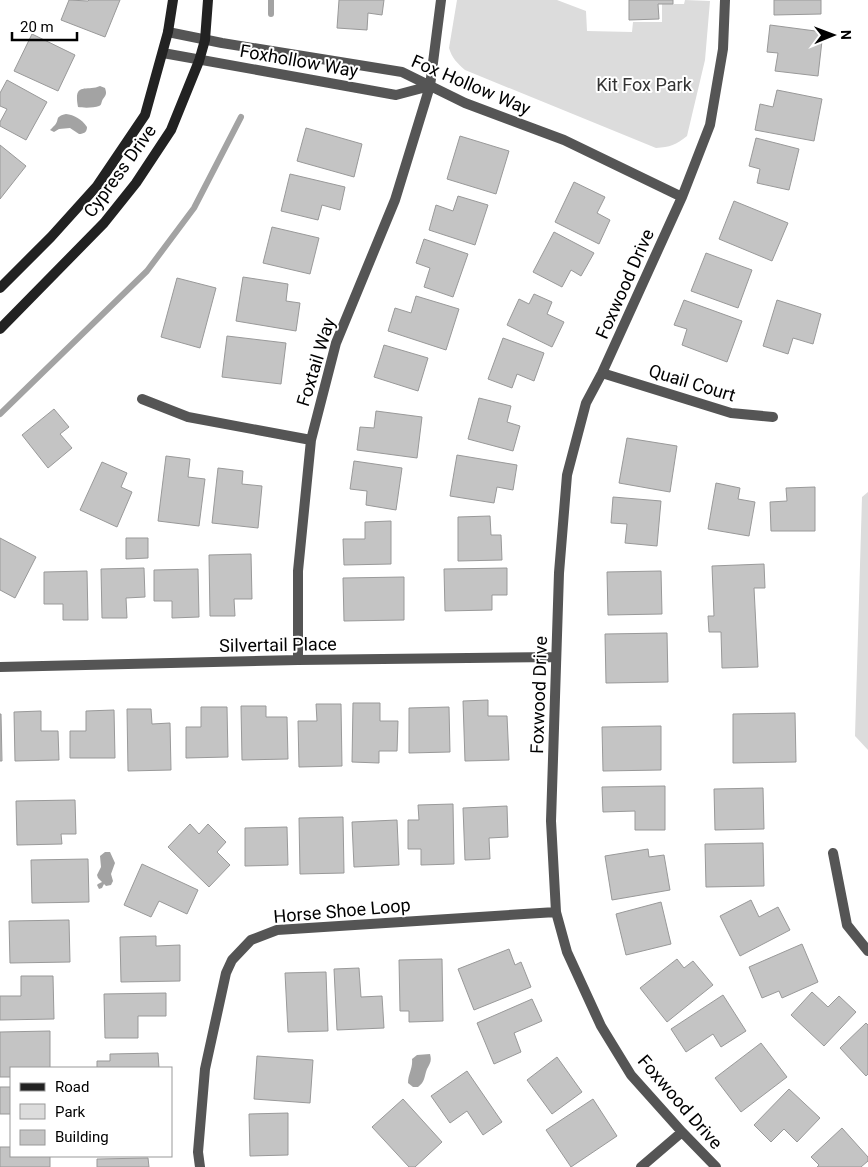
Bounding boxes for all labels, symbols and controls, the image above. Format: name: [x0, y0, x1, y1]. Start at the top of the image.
scale bar: [12, 10, 78, 42]
north arrow: [808, 10, 858, 60]
text: 20 m: [20, 18, 54, 36]
text: N: [838, 30, 854, 40]
street label: Foxhollow Way: [238, 40, 360, 81]
street label: Fox Hollow Way: [409, 50, 534, 119]
park label: Kit Fox Park: [596, 74, 693, 95]
street label: Cypress Drive: [79, 120, 160, 221]
street label: Foxwood Drive: [591, 226, 658, 342]
street label: Foxtail Way: [292, 315, 339, 409]
street label: Quail Court: [646, 359, 738, 406]
street label: Silvertail Place: [219, 633, 337, 656]
street label: Foxwood Drive: [526, 636, 551, 754]
street label: Horse Shoe Loop: [272, 894, 411, 927]
street label: Foxwood Drive: [634, 1050, 727, 1153]
legend: [10, 1067, 172, 1157]
text: Road: [55, 1078, 89, 1096]
text: Park: [55, 1103, 86, 1121]
text: Building: [55, 1128, 109, 1146]

